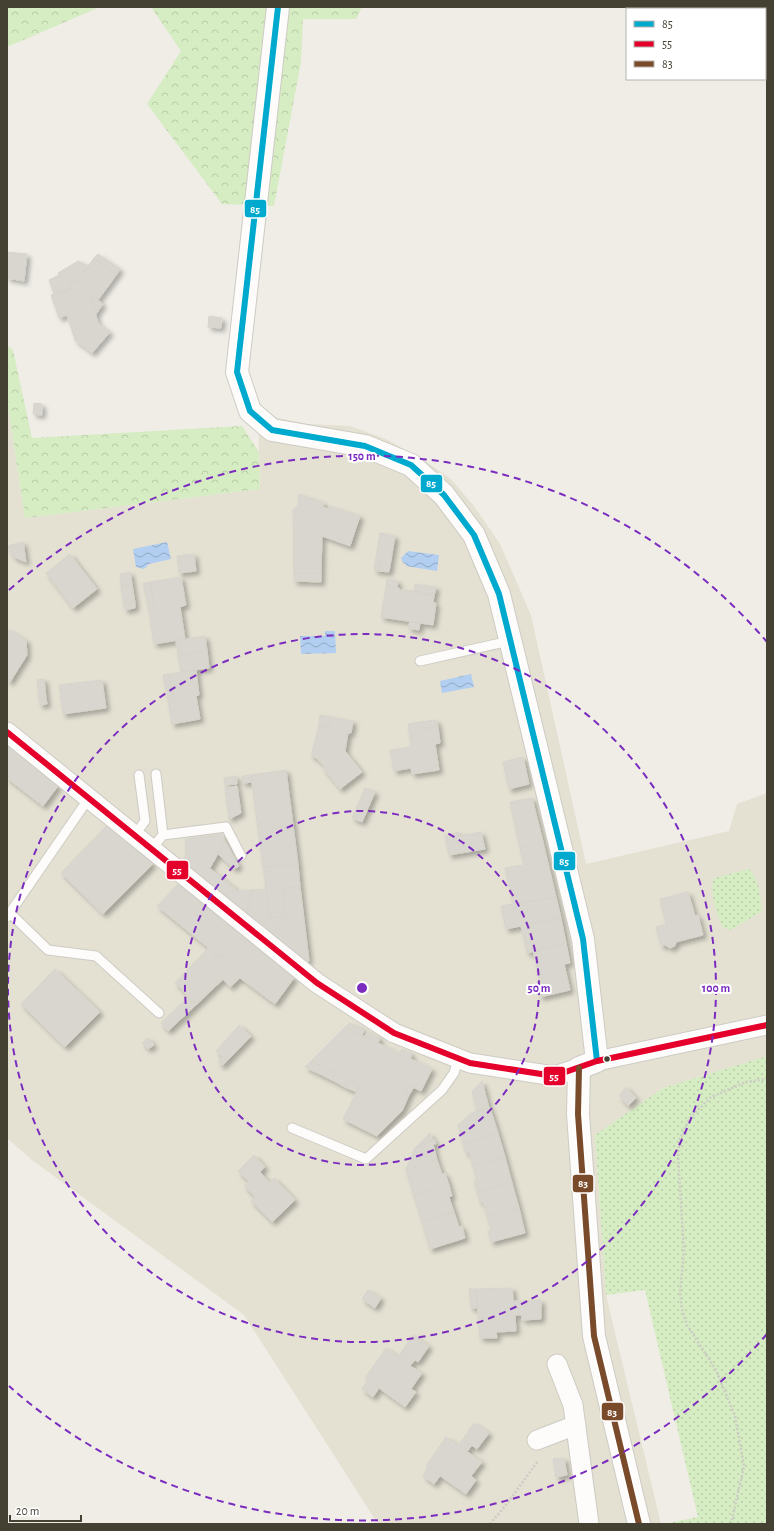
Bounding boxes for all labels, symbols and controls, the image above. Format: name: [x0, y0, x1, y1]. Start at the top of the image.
legend: [626, 8, 766, 80]
text: 85: [662, 18, 673, 30]
text: 55: [662, 38, 672, 50]
text: 83: [662, 58, 673, 70]
line badge: 85: [244, 199, 267, 218]
text: 85: [250, 204, 260, 215]
text: 150 m: [348, 450, 376, 462]
line badge: 85: [420, 474, 443, 493]
text: 85: [426, 478, 436, 489]
line badge: 85: [553, 851, 576, 871]
text: 85: [559, 856, 569, 867]
line badge: 55: [166, 860, 189, 880]
text: 55: [172, 865, 182, 876]
centre of rings: [355, 981, 369, 995]
text: 50 m: [528, 982, 551, 994]
text: 100 m: [702, 982, 730, 994]
unlabelled marker: [602, 1054, 612, 1064]
line badge: 55: [543, 1066, 566, 1086]
text: 55: [549, 1071, 559, 1082]
line badge: 83: [572, 1174, 594, 1193]
text: 83: [578, 1178, 588, 1189]
line badge: 83: [601, 1402, 624, 1421]
text: 83: [607, 1407, 617, 1418]
scale bar: [10, 1497, 81, 1523]
text: 20 m: [16, 1505, 39, 1517]

